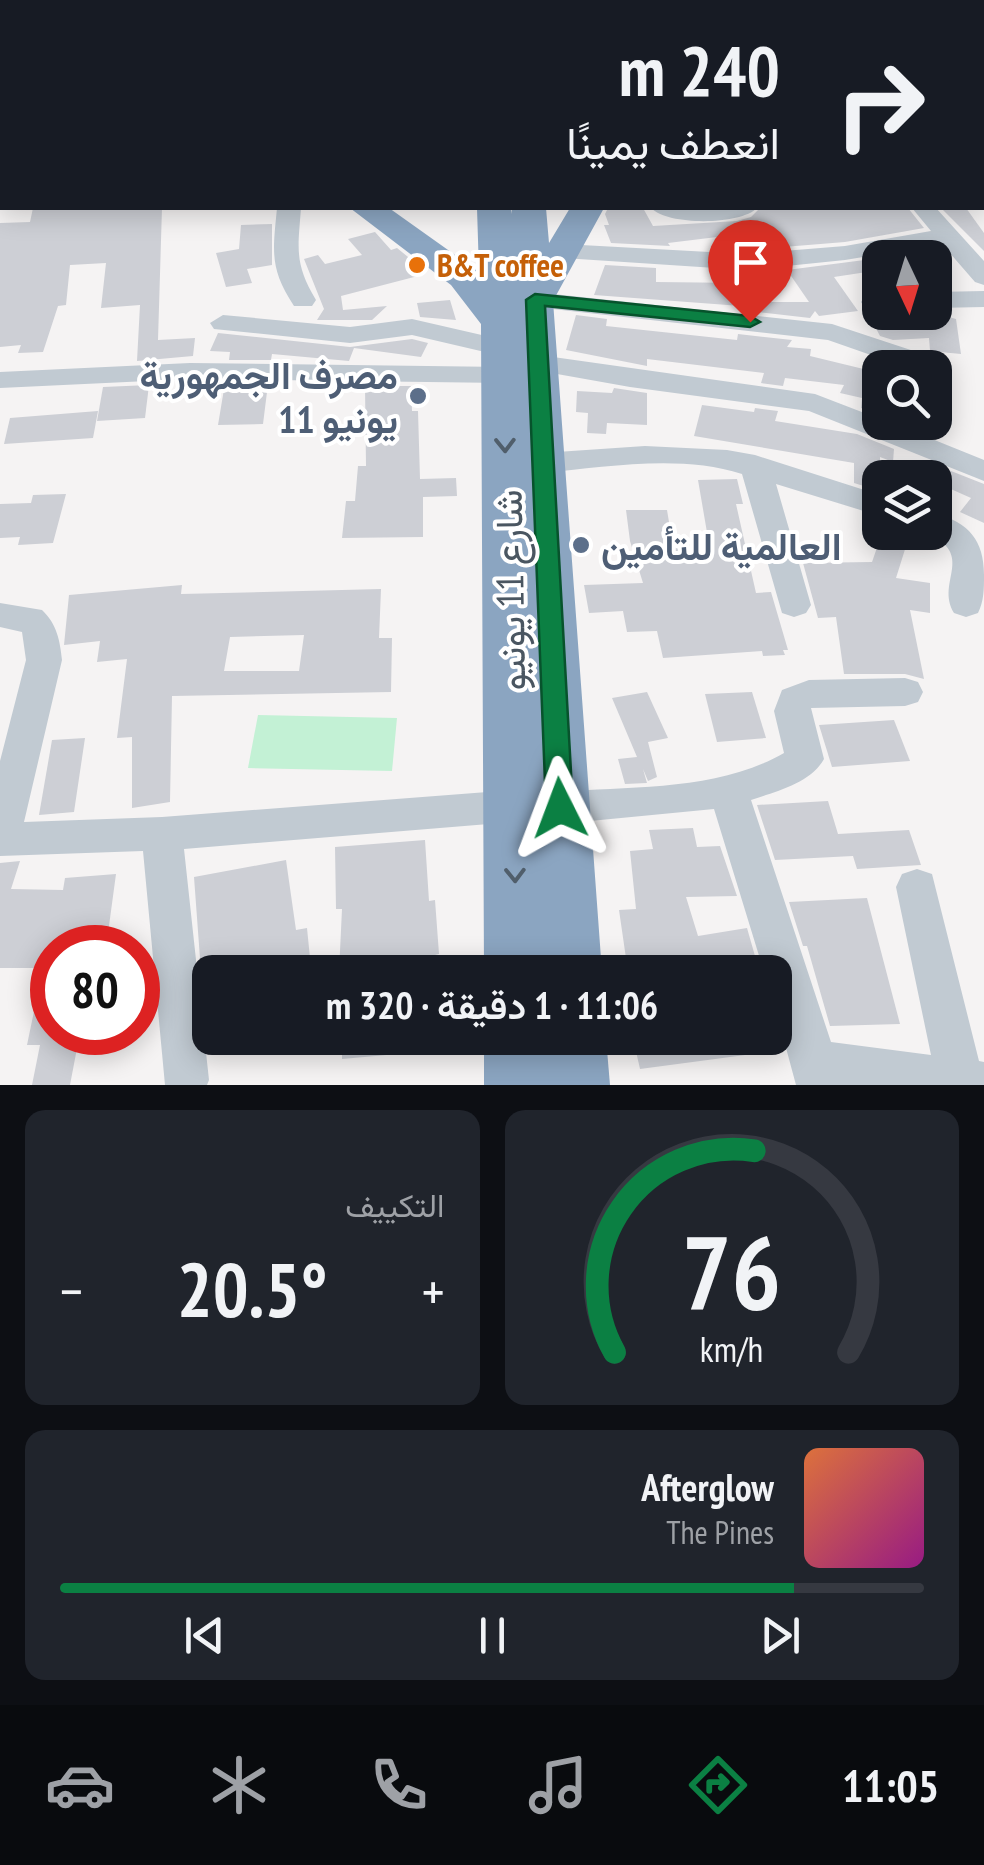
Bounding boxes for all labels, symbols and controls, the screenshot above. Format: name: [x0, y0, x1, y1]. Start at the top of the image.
text: 240 m: [619, 25, 780, 115]
icon: right: [815, 40, 945, 170]
text: انعطف يمينًا: [566, 113, 780, 171]
pin: [708, 220, 793, 323]
icon: arrive: [723, 235, 778, 290]
north arrow: [862, 240, 952, 330]
map controls: [862, 240, 952, 550]
place label: B&T coffee: [437, 244, 564, 286]
marker: B&T coffee: [406, 254, 428, 276]
place label: مصرف الجمهورية 11 يونيو: [139, 350, 398, 444]
button: search: [862, 350, 952, 440]
marker: مصرف الجمهورية 11 يونيو: [407, 385, 429, 407]
one-way arrow: [495, 437, 516, 453]
button: layers: [862, 460, 952, 550]
street label: شارع 11 يونيو: [483, 489, 538, 691]
place label: العالمية للتأمين: [601, 521, 842, 570]
marker: العالمية للتأمين: [570, 534, 592, 556]
position arrow: [508, 756, 612, 860]
one-way arrow: [504, 868, 526, 883]
speed limit sign: 80: [30, 925, 160, 1055]
text: 11:06 · 1 دقيقة · 320 m: [326, 980, 658, 1029]
text: التكييف: [345, 1184, 445, 1226]
text: 76: [682, 1204, 781, 1339]
text: 20.5°: [177, 1241, 328, 1338]
text: −: [60, 1255, 83, 1326]
text: +: [422, 1255, 444, 1326]
text: km/h: [700, 1326, 763, 1372]
text: Afterglow: [641, 1462, 774, 1511]
text: The Pines: [666, 1511, 774, 1553]
icon: previous: [177, 1608, 232, 1663]
icon: pause: [465, 1608, 520, 1663]
icon: next: [753, 1608, 808, 1663]
icon: car: [45, 1750, 115, 1820]
icon: climate: [204, 1750, 274, 1820]
icon: phone: [364, 1750, 434, 1820]
icon: music: [523, 1750, 593, 1820]
icon: directions: [683, 1750, 753, 1820]
text: 11:05: [842, 1756, 939, 1814]

